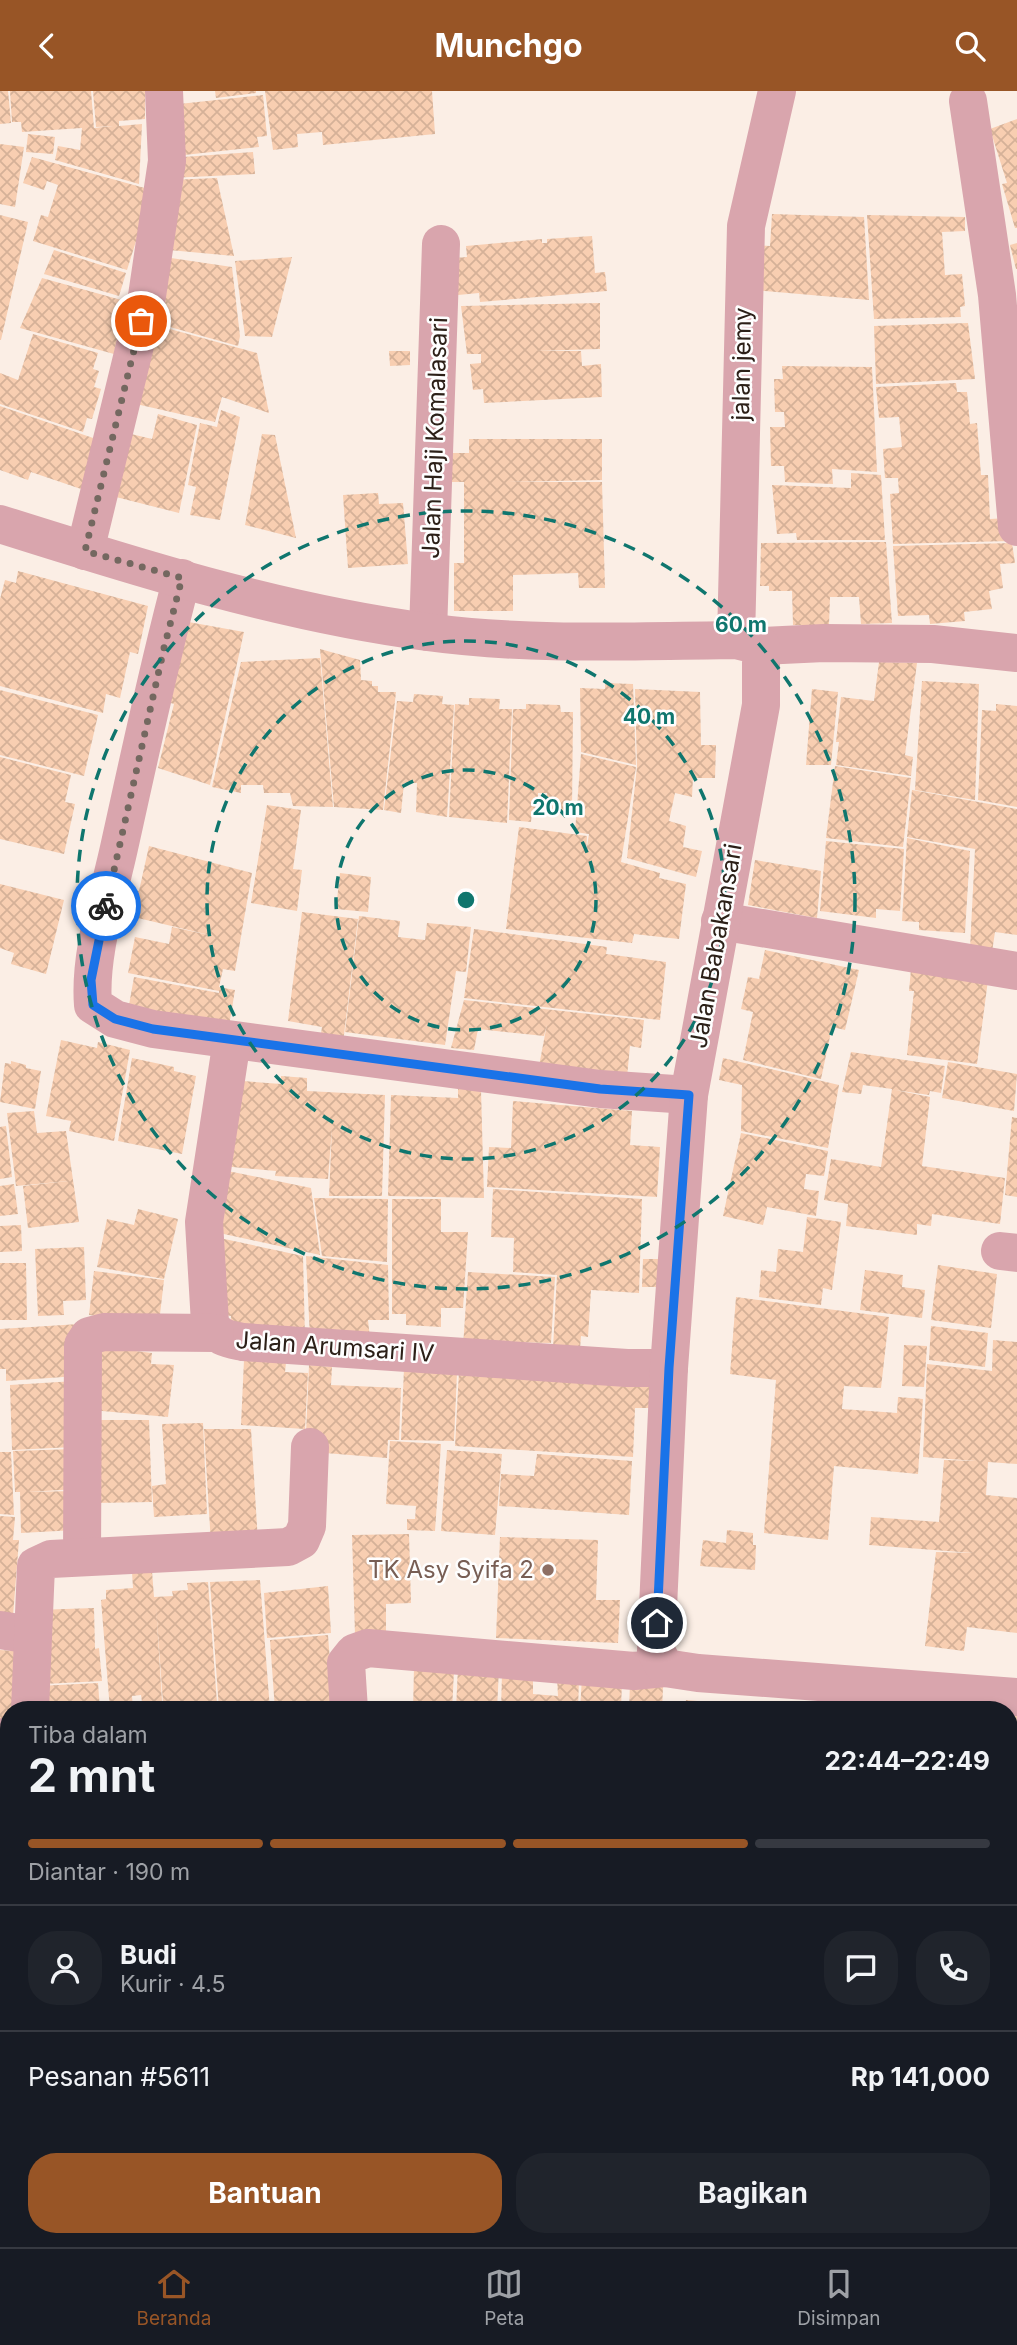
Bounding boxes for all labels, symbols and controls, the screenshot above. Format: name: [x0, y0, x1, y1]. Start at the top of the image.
text: Munchgo: [434, 26, 583, 65]
icon: back: [28, 27, 66, 65]
icon: search: [951, 27, 989, 65]
pin: [111, 291, 171, 351]
icon: bag: [122, 302, 160, 340]
street label: jalan jemy: [726, 307, 757, 422]
street label: Jalan Haji Komalasari: [416, 317, 453, 559]
text: 60 m: [715, 612, 767, 637]
text: 40 m: [623, 704, 675, 729]
text: 20 m: [532, 795, 584, 820]
street label: Jalan Babakansari: [683, 841, 748, 1050]
courier: [71, 871, 141, 941]
icon: bike: [87, 887, 125, 925]
centre of rings: [454, 888, 478, 912]
street label: Jalan Arumsari IV: [235, 1325, 435, 1368]
place label: TK Asy Syifa 2: [368, 1555, 534, 1584]
marker: TK Asy Syifa 2: [540, 1562, 556, 1578]
pin: [627, 1593, 687, 1653]
icon: home: [638, 1604, 676, 1642]
text: Tiba dalam: [28, 1721, 148, 1749]
text: 22:44–22:49: [824, 1745, 990, 1776]
text: 2 mnt: [28, 1747, 155, 1803]
text: Diantar · 190 m: [28, 1858, 190, 1886]
button: person: [28, 1931, 102, 2005]
button: chat: [824, 1931, 898, 2005]
button: phone: [916, 1931, 990, 2005]
text: Budi: [120, 1939, 177, 1970]
text: Kurir · 4.5: [120, 1970, 225, 1998]
text: Pesanan #5611: [28, 2061, 210, 2092]
text: Rp 141,000: [851, 2061, 990, 2092]
button: Bantuan: [28, 2153, 502, 2233]
button: Bagikan: [516, 2153, 990, 2233]
tab: Beranda: [136, 2265, 211, 2330]
tab: Peta: [484, 2265, 524, 2330]
tab: Disimpan: [797, 2265, 881, 2330]

